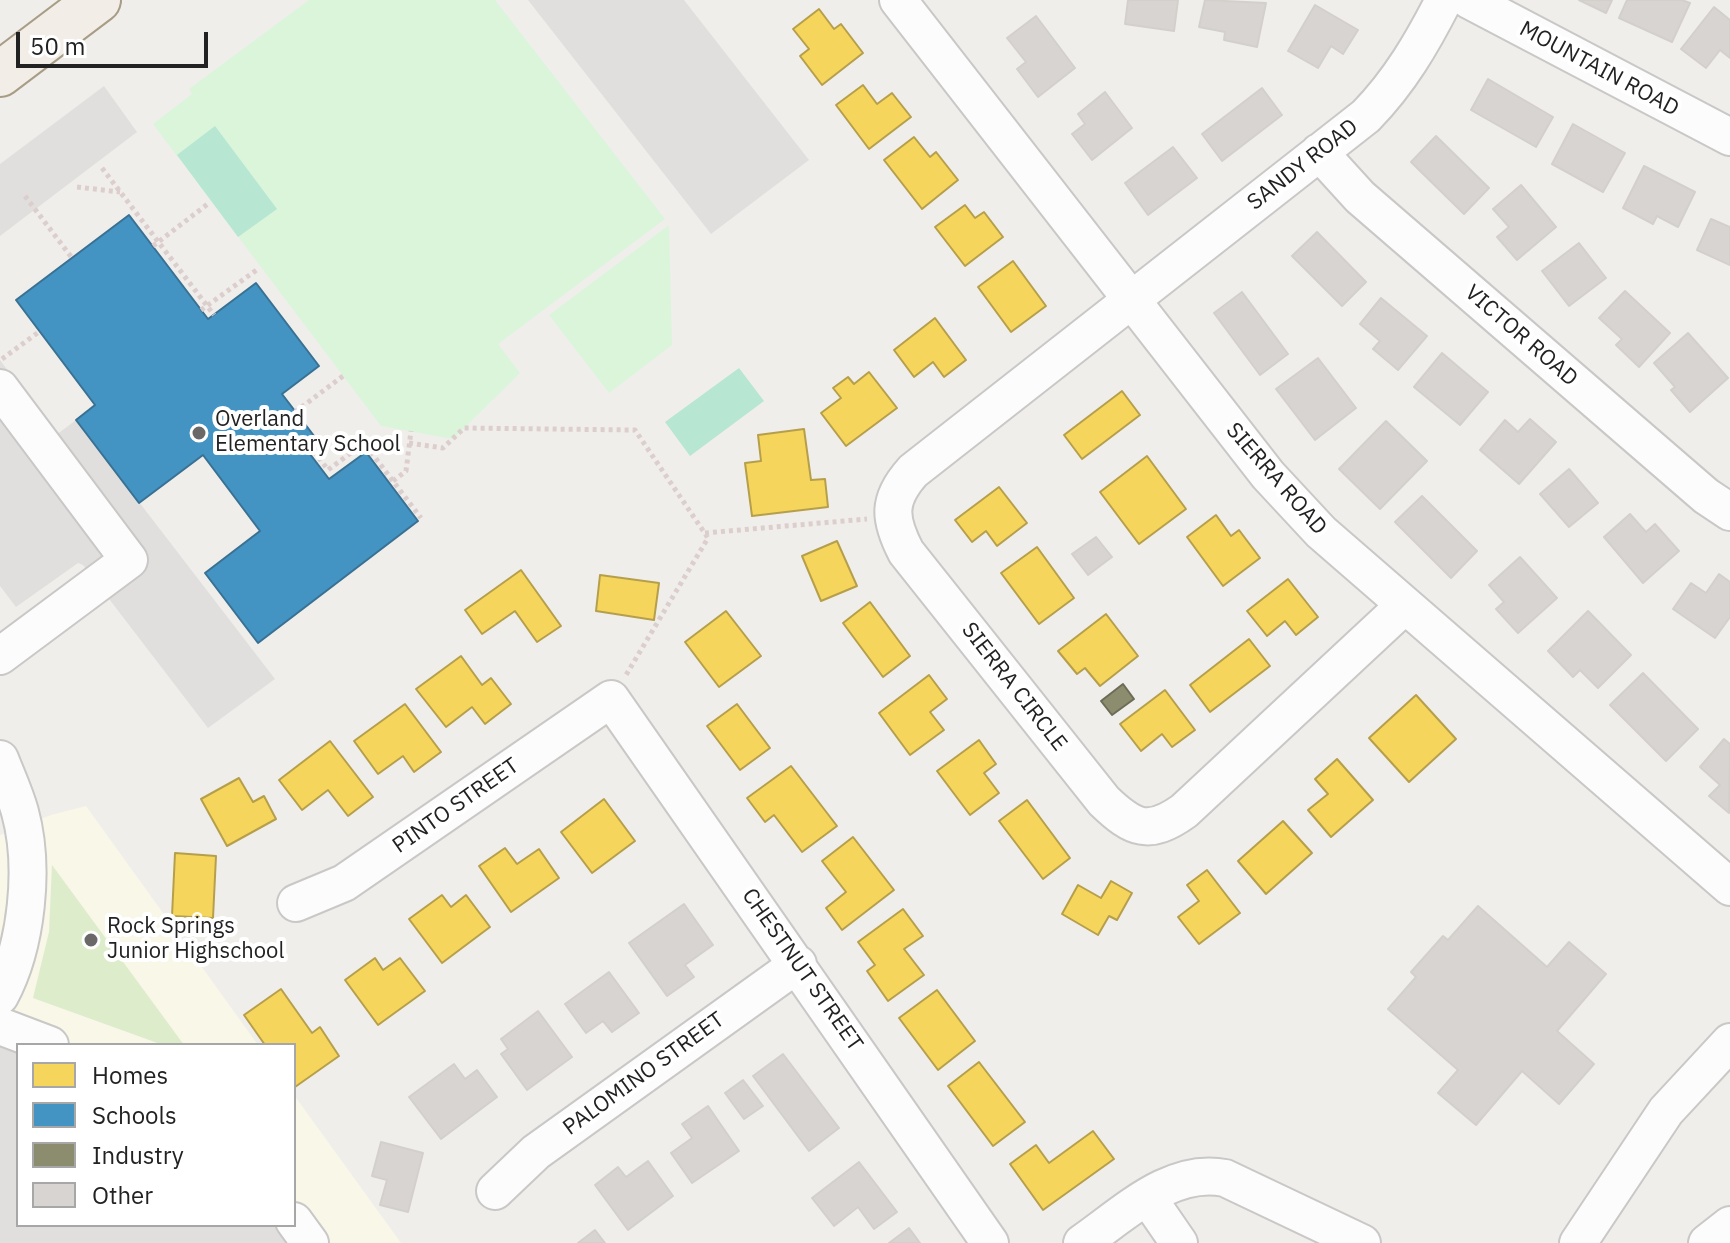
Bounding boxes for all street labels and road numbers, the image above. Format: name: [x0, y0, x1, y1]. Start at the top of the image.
street label: MOUNTAIN ROAD: [1515, 16, 1683, 122]
street label: SANDY ROAD: [1243, 114, 1363, 216]
street label: VICTOR ROAD: [1459, 280, 1583, 392]
street label: SIERRA ROAD: [1220, 418, 1332, 540]
street label: SIERRA CIRCLE: [956, 618, 1072, 756]
street label: PINTO STREET: [388, 753, 524, 859]
street label: CHESTNUT STREET: [736, 883, 868, 1057]
street label: PALOMINO STREET: [558, 1007, 730, 1141]

